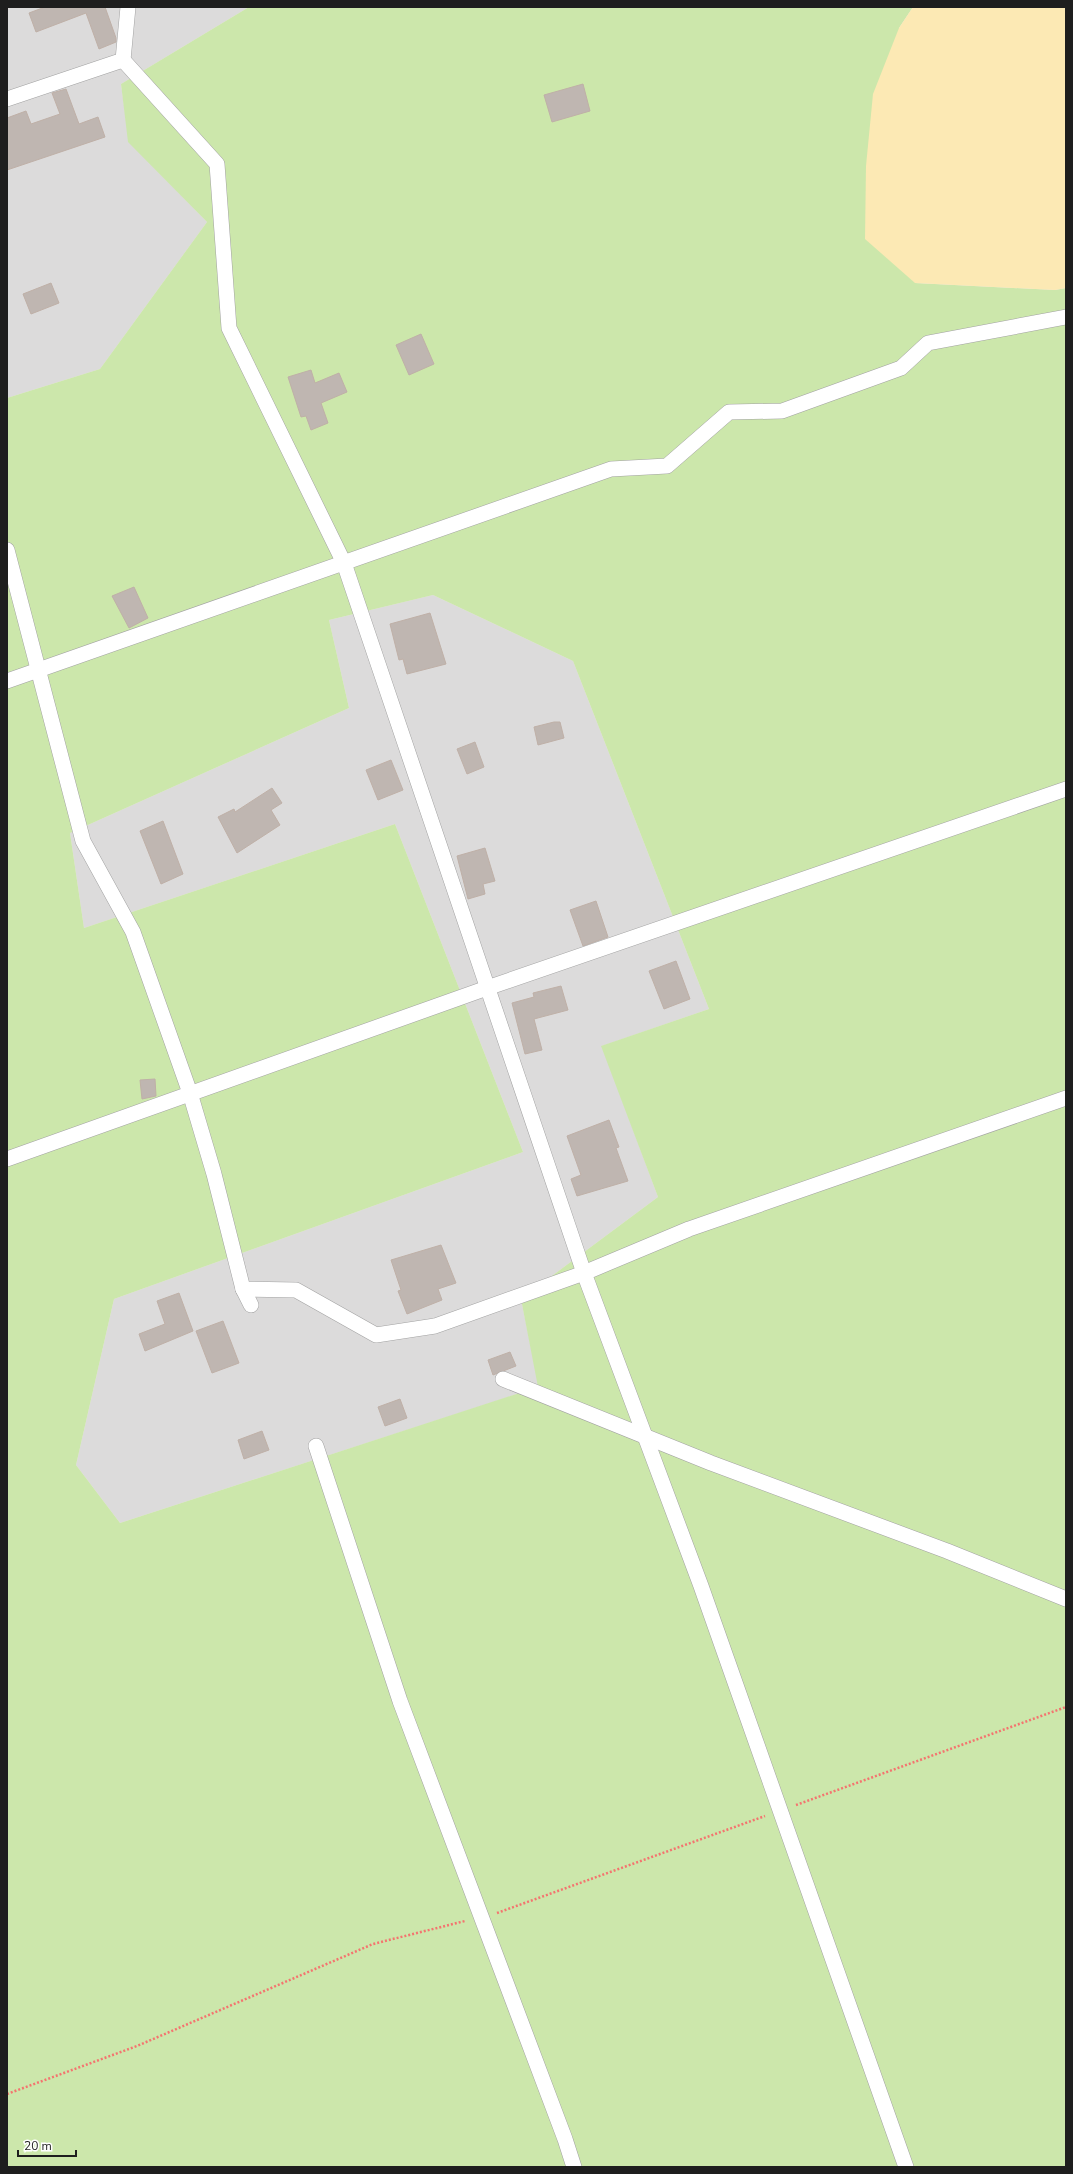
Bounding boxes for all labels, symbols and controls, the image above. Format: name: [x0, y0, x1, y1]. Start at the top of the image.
scale bar: [18, 2132, 76, 2158]
text: 20 m: [24, 2138, 52, 2154]

